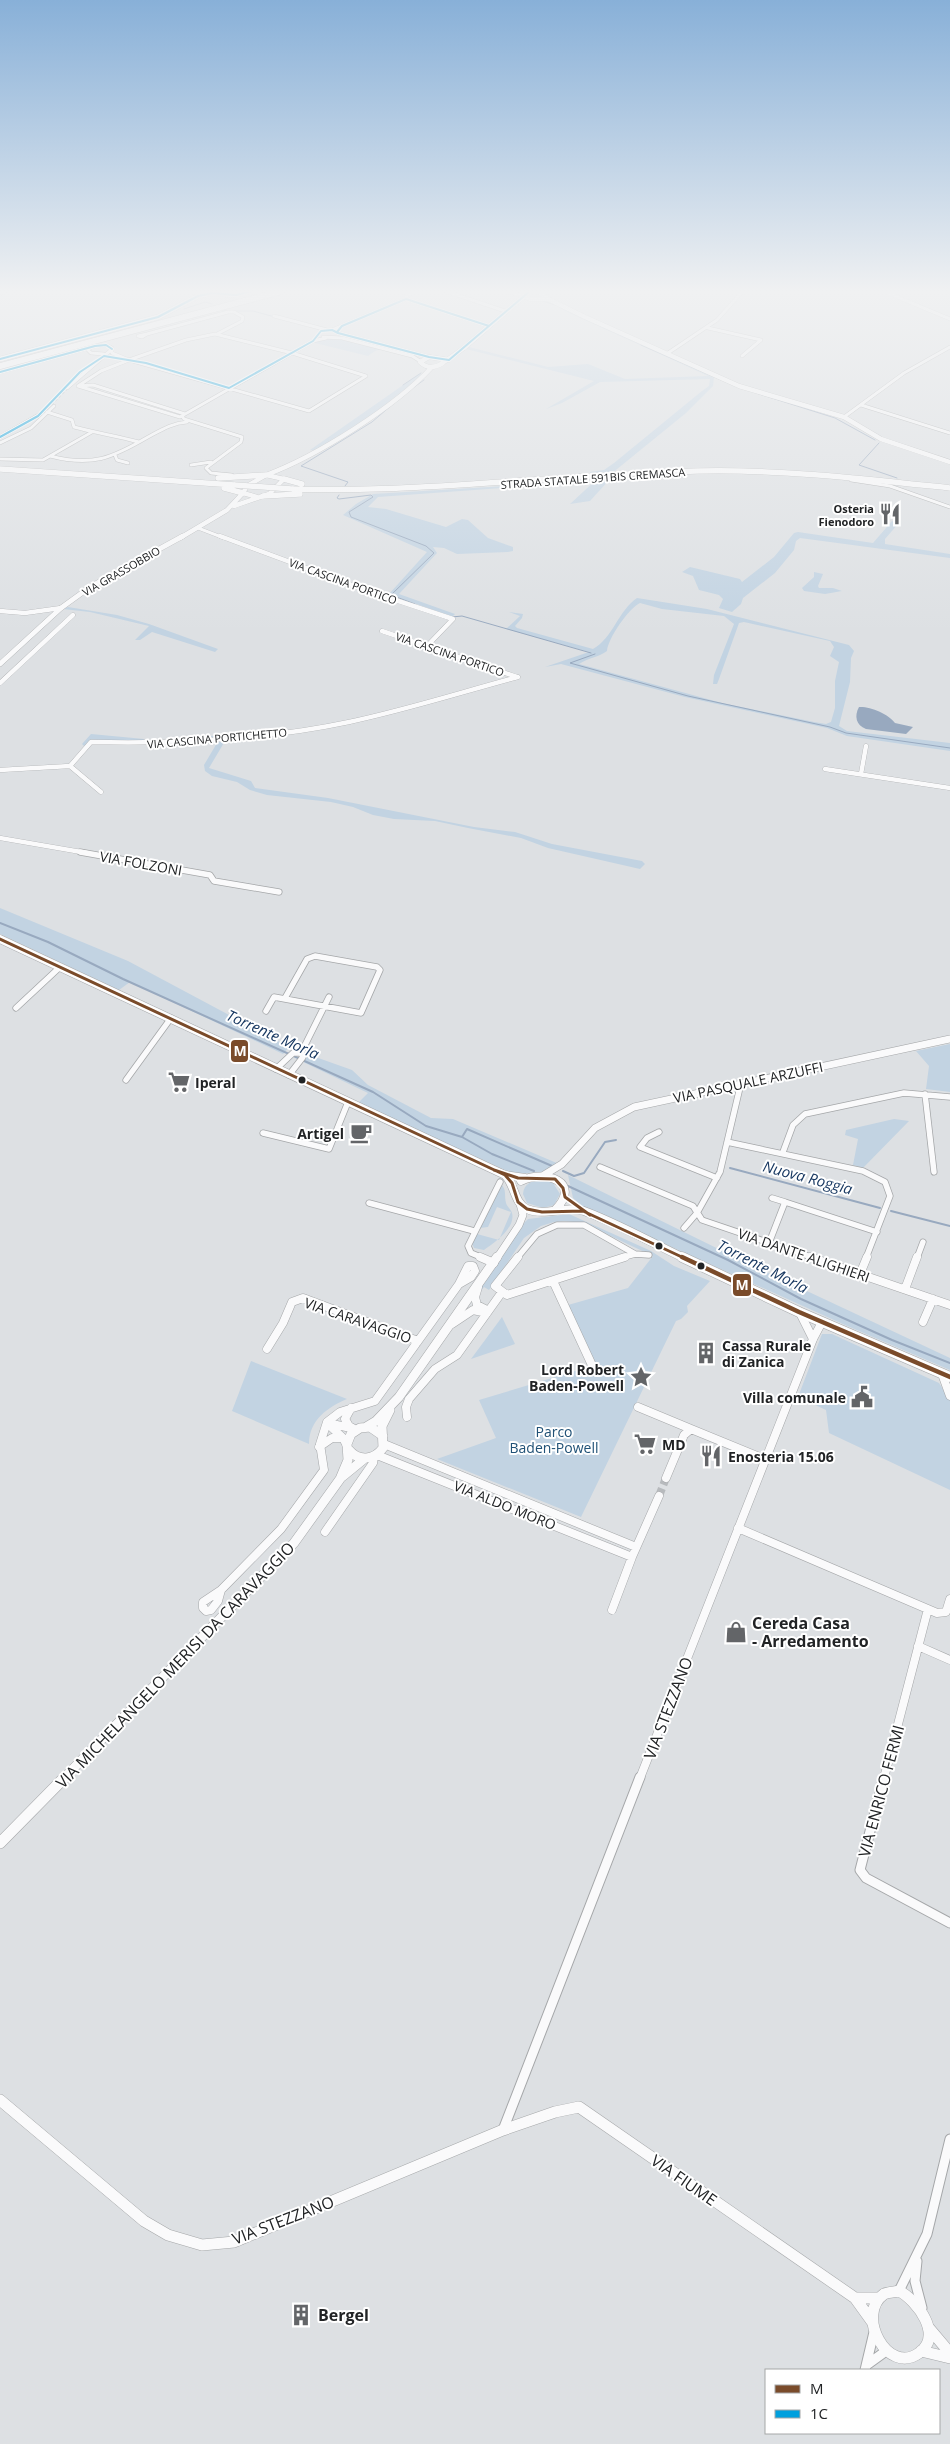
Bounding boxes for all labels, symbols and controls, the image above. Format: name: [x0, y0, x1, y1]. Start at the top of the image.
street label: STRADA STATALE 591BIS CREMASCA: [500, 464, 686, 492]
place label: Osteria Fienodoro: [818, 501, 874, 529]
restaurant icon: Osteria Fienodoro: [877, 501, 903, 527]
street label: VIA GRASSOBBIO: [79, 543, 163, 599]
street label: VIA CASCINA PORTICO: [287, 554, 399, 608]
street label: VIA CASCINA PORTICO: [394, 628, 506, 680]
street label: VIA CASCINA PORTICHETTO: [146, 724, 288, 752]
street label: VIA FOLZONI: [98, 846, 184, 880]
water label: Torrente Morla: [224, 1006, 322, 1062]
line badge: M: [230, 1039, 249, 1063]
street label: VIA PASQUALE ARZUFFI: [671, 1057, 825, 1107]
supermarket icon: Iperal: [166, 1069, 192, 1095]
place label: Iperal: [195, 1073, 236, 1092]
unlabelled marker: [297, 1075, 307, 1085]
cafe icon: Artigel: [348, 1120, 374, 1146]
place label: Artigel: [297, 1124, 344, 1143]
water label: Nuova Roggia: [761, 1155, 855, 1199]
street label: VIA DANTE ALIGHIERI: [736, 1224, 872, 1286]
water label: Torrente Morla: [715, 1235, 811, 1297]
unlabelled marker: [654, 1241, 664, 1251]
unlabelled marker: [696, 1261, 706, 1271]
line badge: M: [732, 1273, 752, 1297]
street label: VIA CARAVAGGIO: [302, 1293, 414, 1347]
place label: Cassa Rurale di Zanica: [722, 1336, 811, 1371]
building icon: Cassa Rurale di Zanica: [693, 1340, 719, 1366]
place label: Lord Robert Baden-Powell: [529, 1360, 624, 1395]
place icon: Lord Robert Baden-Powell: [628, 1364, 654, 1390]
public building icon: Villa comunale: [849, 1384, 875, 1410]
place label: Villa comunale: [743, 1388, 846, 1407]
park label: Parco Baden-Powell: [510, 1422, 598, 1457]
supermarket icon: MD: [632, 1431, 658, 1457]
place label: MD: [662, 1435, 686, 1454]
restaurant icon: Enosteria 15.06: [698, 1443, 724, 1469]
place label: Enosteria 15.06: [728, 1447, 834, 1466]
street label: VIA ALDO MORO: [451, 1476, 559, 1534]
street label: VIA MICHELANGELO MERISI DA CARAVAGGIO: [51, 1537, 299, 1793]
place label: Cereda Casa - Arredamento: [752, 1612, 869, 1652]
shop icon: Cereda Casa - Arredamento: [723, 1619, 749, 1645]
street label: VIA STEZZANO: [638, 1654, 698, 1762]
street label: VIA ENRICO FERMI: [853, 1722, 909, 1860]
street label: VIA FIUME: [647, 2149, 721, 2211]
street label: VIA STEZZANO: [229, 2190, 337, 2250]
building icon: Bergel: [288, 2302, 314, 2328]
place label: Bergel: [318, 2304, 369, 2326]
legend: [765, 2369, 940, 2434]
text: M: [810, 2378, 824, 2398]
text: 1C: [810, 2403, 828, 2423]

